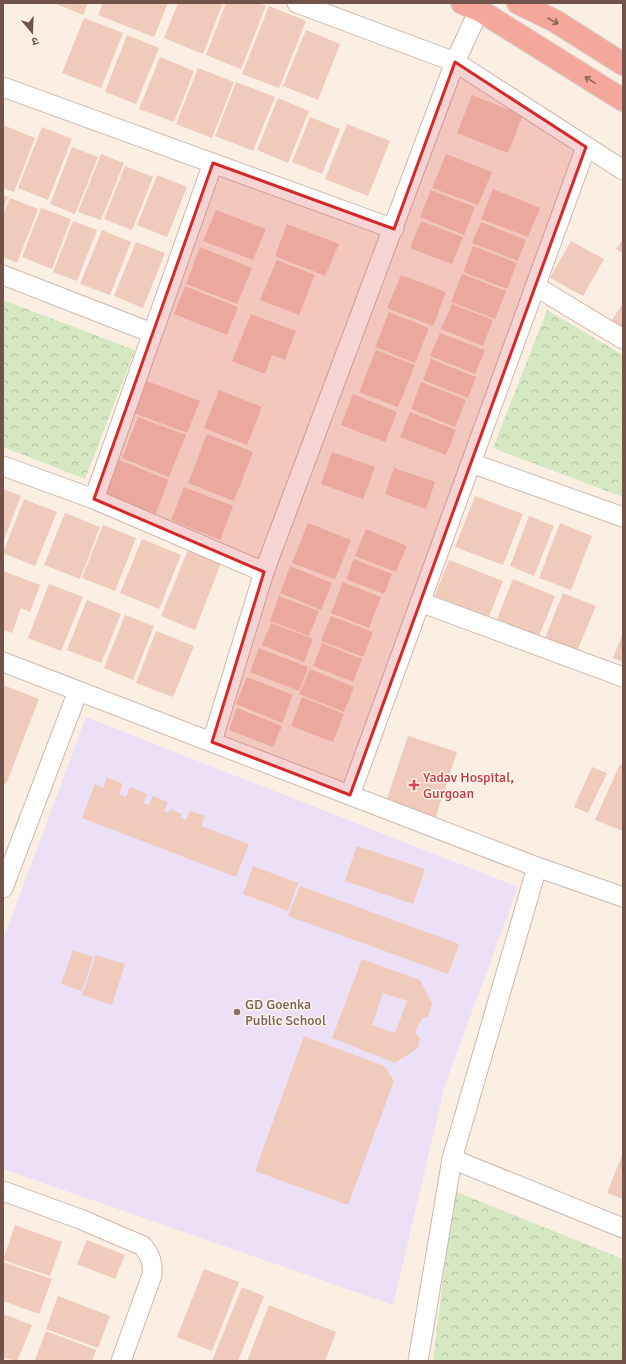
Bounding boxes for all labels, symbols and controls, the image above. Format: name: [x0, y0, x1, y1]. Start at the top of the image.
north arrow: [12, 12, 52, 52]
one-way arrow: [547, 17, 559, 25]
text: उ: [29, 34, 40, 48]
one-way arrow: [584, 75, 596, 83]
place label: Yadav Hospital, Gurgoan: [423, 769, 514, 802]
marker: Yadav Hospital, Gurgoan: [408, 779, 420, 791]
place label: GD Goenka Public School: [245, 996, 326, 1029]
marker: GD Goenka Public School: [232, 1007, 242, 1017]

